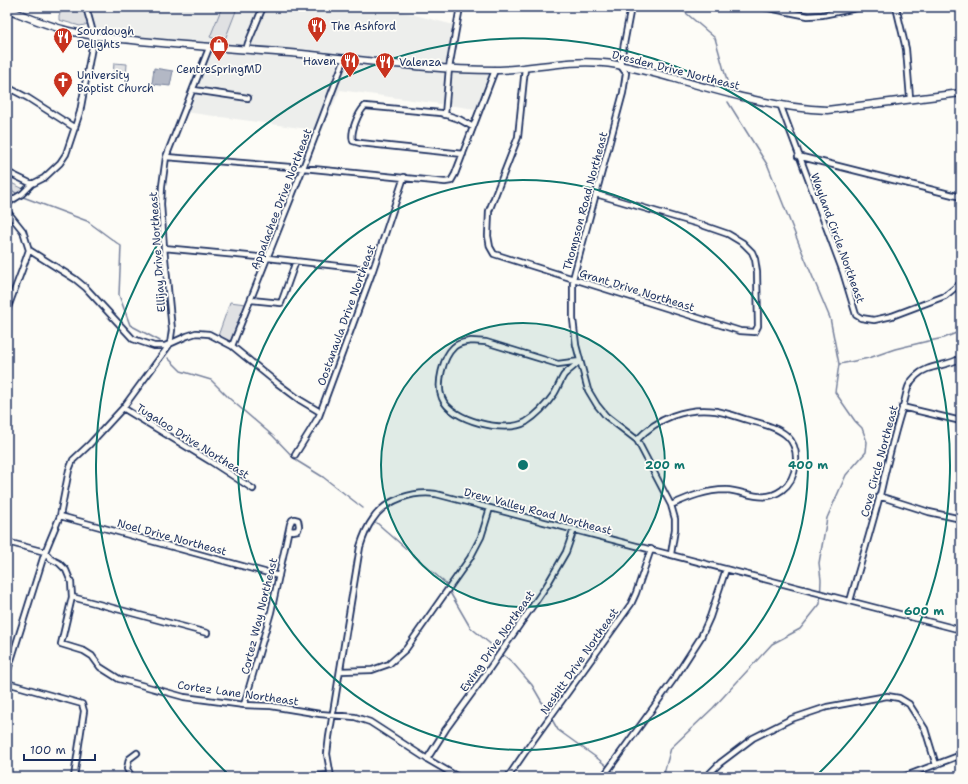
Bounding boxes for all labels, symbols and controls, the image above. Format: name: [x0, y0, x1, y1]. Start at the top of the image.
restaurant icon: The Ashford: [306, 15, 328, 43]
place label: The Ashford: [331, 19, 396, 34]
place label: Sourdough Delights: [77, 24, 134, 52]
restaurant icon: Sourdough Delights: [52, 26, 74, 54]
shop icon: CentreSpringMD: [208, 34, 230, 62]
street label: Dresden Drive Northeast: [610, 47, 742, 94]
restaurant icon: Haven: [339, 50, 361, 78]
restaurant icon: Valenza: [374, 51, 396, 79]
place label: Haven: [303, 54, 336, 69]
place label: Valenza: [399, 55, 442, 70]
place label: CentreSpringMD: [176, 62, 262, 77]
place label: University Baptist Church: [77, 68, 154, 96]
church icon: University Baptist Church: [52, 70, 74, 98]
street label: Appalachee Drive Northeast: [248, 126, 315, 272]
street label: Thompson Road Northeast: [560, 130, 611, 272]
street label: Wayland Circle Northeast: [807, 171, 868, 305]
street label: Ellijay Drive Northeast: [146, 191, 169, 313]
street label: Oostanaula Drive Northeast: [314, 242, 379, 388]
street label: Grant Drive Northeast: [577, 266, 696, 315]
street label: Tugaloo Drive Northeast: [133, 401, 252, 482]
street label: Cove Circle Northeast: [857, 403, 902, 519]
text: 200 m: [645, 457, 685, 473]
text: 400 m: [788, 457, 828, 473]
centre of rings: [516, 458, 530, 472]
street label: Drew Valley Road Northeast: [462, 485, 614, 539]
street label: Noel Drive Northeast: [115, 516, 229, 559]
street label: Cortez Way Northeast: [238, 556, 281, 676]
street label: Ewing Drive Northeast: [457, 587, 538, 695]
text: 600 m: [904, 603, 944, 619]
street label: Nesbitt Drive Northeast: [537, 605, 622, 718]
street label: Cortez Lane Northeast: [176, 678, 300, 709]
scale bar: [24, 736, 95, 762]
text: 100 m: [30, 742, 66, 758]

